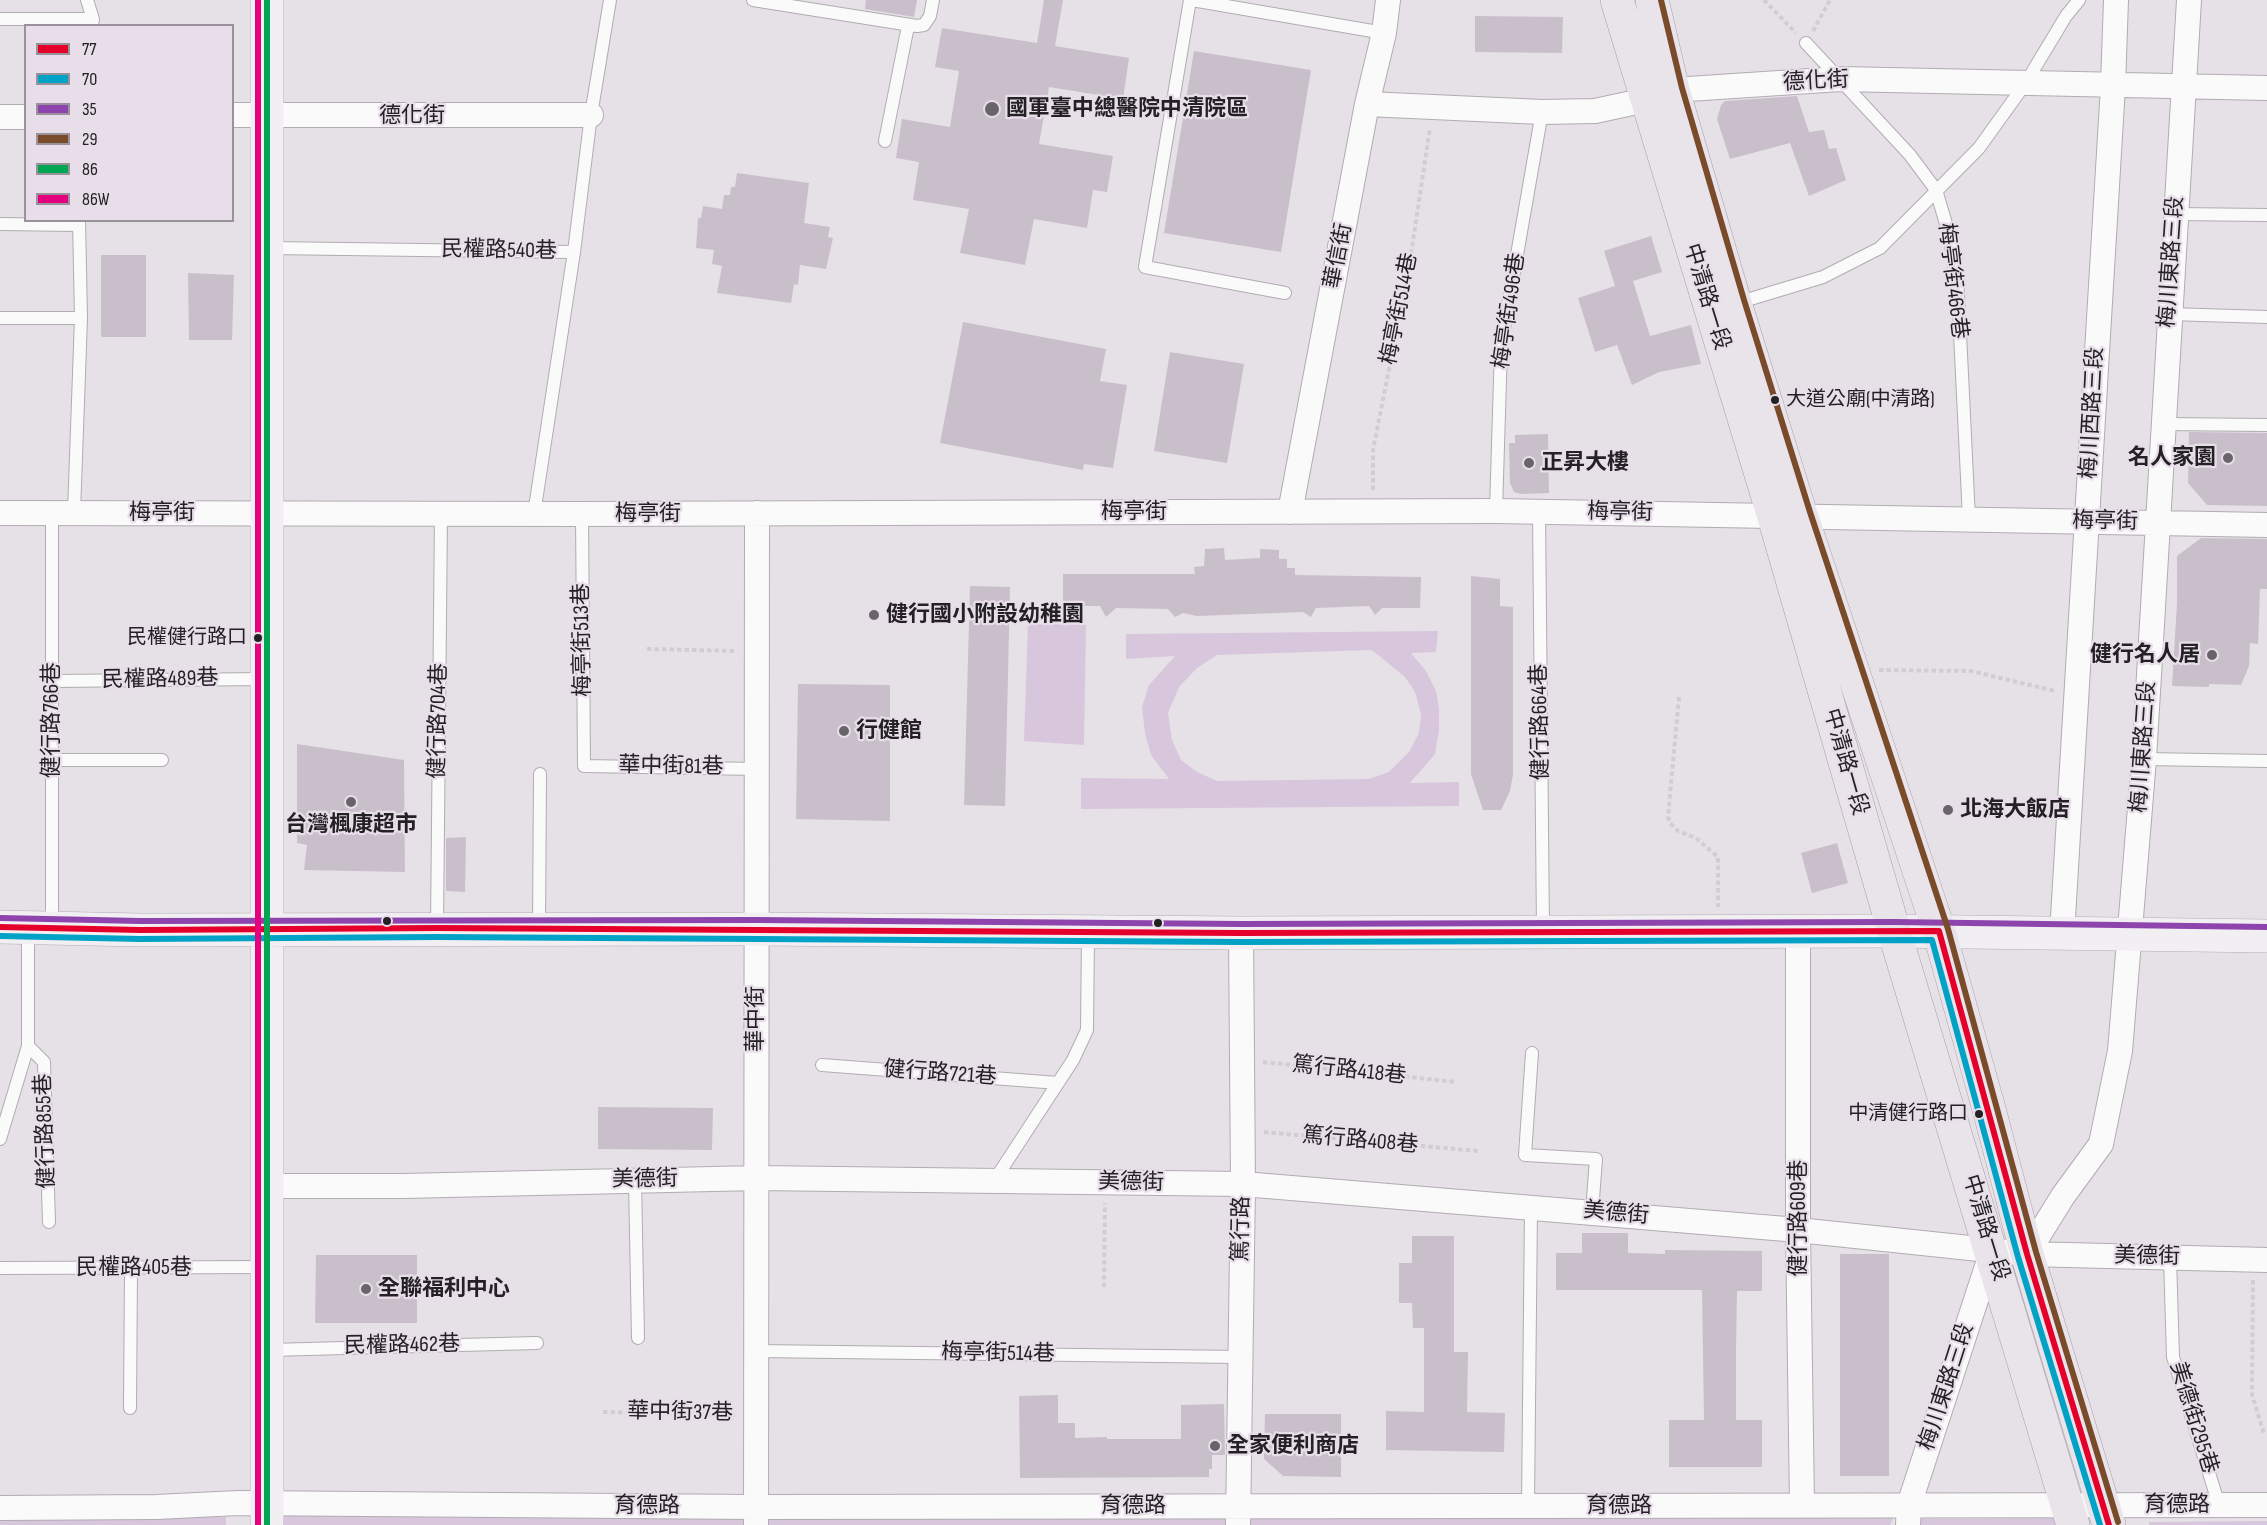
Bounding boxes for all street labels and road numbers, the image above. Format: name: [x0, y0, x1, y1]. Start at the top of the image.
street label: 德化街: [1782, 67, 1850, 97]
street label: 德化街: [379, 103, 445, 129]
street label: 梅川東路三段: [2154, 195, 2190, 329]
street label: 華信街: [1320, 221, 1358, 291]
street label: 梅亭街466巷: [1932, 222, 1972, 340]
street label: 民權路540巷: [441, 237, 557, 265]
street label: 中清路一段: [1677, 241, 1735, 353]
street label: 梅亭街514巷: [1376, 251, 1424, 367]
street label: 梅亭街496巷: [1489, 251, 1531, 371]
street label: 梅川西路三段: [2076, 346, 2110, 480]
street label: 梅亭街: [1101, 499, 1167, 525]
street label: 梅亭街: [1587, 499, 1653, 527]
street label: 梅亭街: [129, 500, 195, 526]
street label: 梅亭街: [615, 501, 681, 527]
street label: 梅亭街: [2072, 508, 2138, 536]
street label: 梅亭街513巷: [569, 583, 597, 697]
street label: 健行路766巷: [39, 662, 65, 778]
street label: 健行路704巷: [425, 663, 453, 779]
street label: 健行路664巷: [1527, 663, 1555, 781]
street label: 民權路489巷: [101, 666, 219, 694]
street label: 梅川東路三段: [2126, 680, 2162, 814]
street label: 中清路一段: [1817, 705, 1873, 819]
street label: 華中街81巷: [618, 753, 724, 781]
street label: 華中街: [743, 986, 769, 1052]
street label: 篤行路418巷: [1291, 1052, 1407, 1090]
street label: 健行路721巷: [882, 1057, 998, 1091]
street label: 健行路855巷: [31, 1073, 61, 1189]
street label: 篤行路408巷: [1301, 1123, 1419, 1159]
street label: 健行路609巷: [1786, 1159, 1812, 1277]
street label: 美德街: [612, 1166, 678, 1194]
street label: 美德街: [1098, 1169, 1164, 1197]
street label: 中清路一段: [1956, 1172, 2014, 1284]
street label: 篤行路: [1228, 1196, 1256, 1262]
street label: 美德街: [1582, 1198, 1650, 1230]
street label: 美德街: [2114, 1243, 2180, 1271]
street label: 民權路405巷: [76, 1255, 192, 1281]
street label: 梅川東路三段: [1914, 1320, 1980, 1454]
street label: 民權路462巷: [344, 1332, 460, 1360]
street label: 梅亭街514巷: [941, 1340, 1055, 1368]
street label: 美德街295巷: [2163, 1359, 2223, 1477]
street label: 華中街37巷: [627, 1399, 733, 1427]
street label: 育德路: [2144, 1492, 2210, 1518]
street label: 育德路: [614, 1493, 680, 1519]
street label: 育德路: [1100, 1493, 1166, 1519]
street label: 育德路: [1586, 1493, 1652, 1519]

